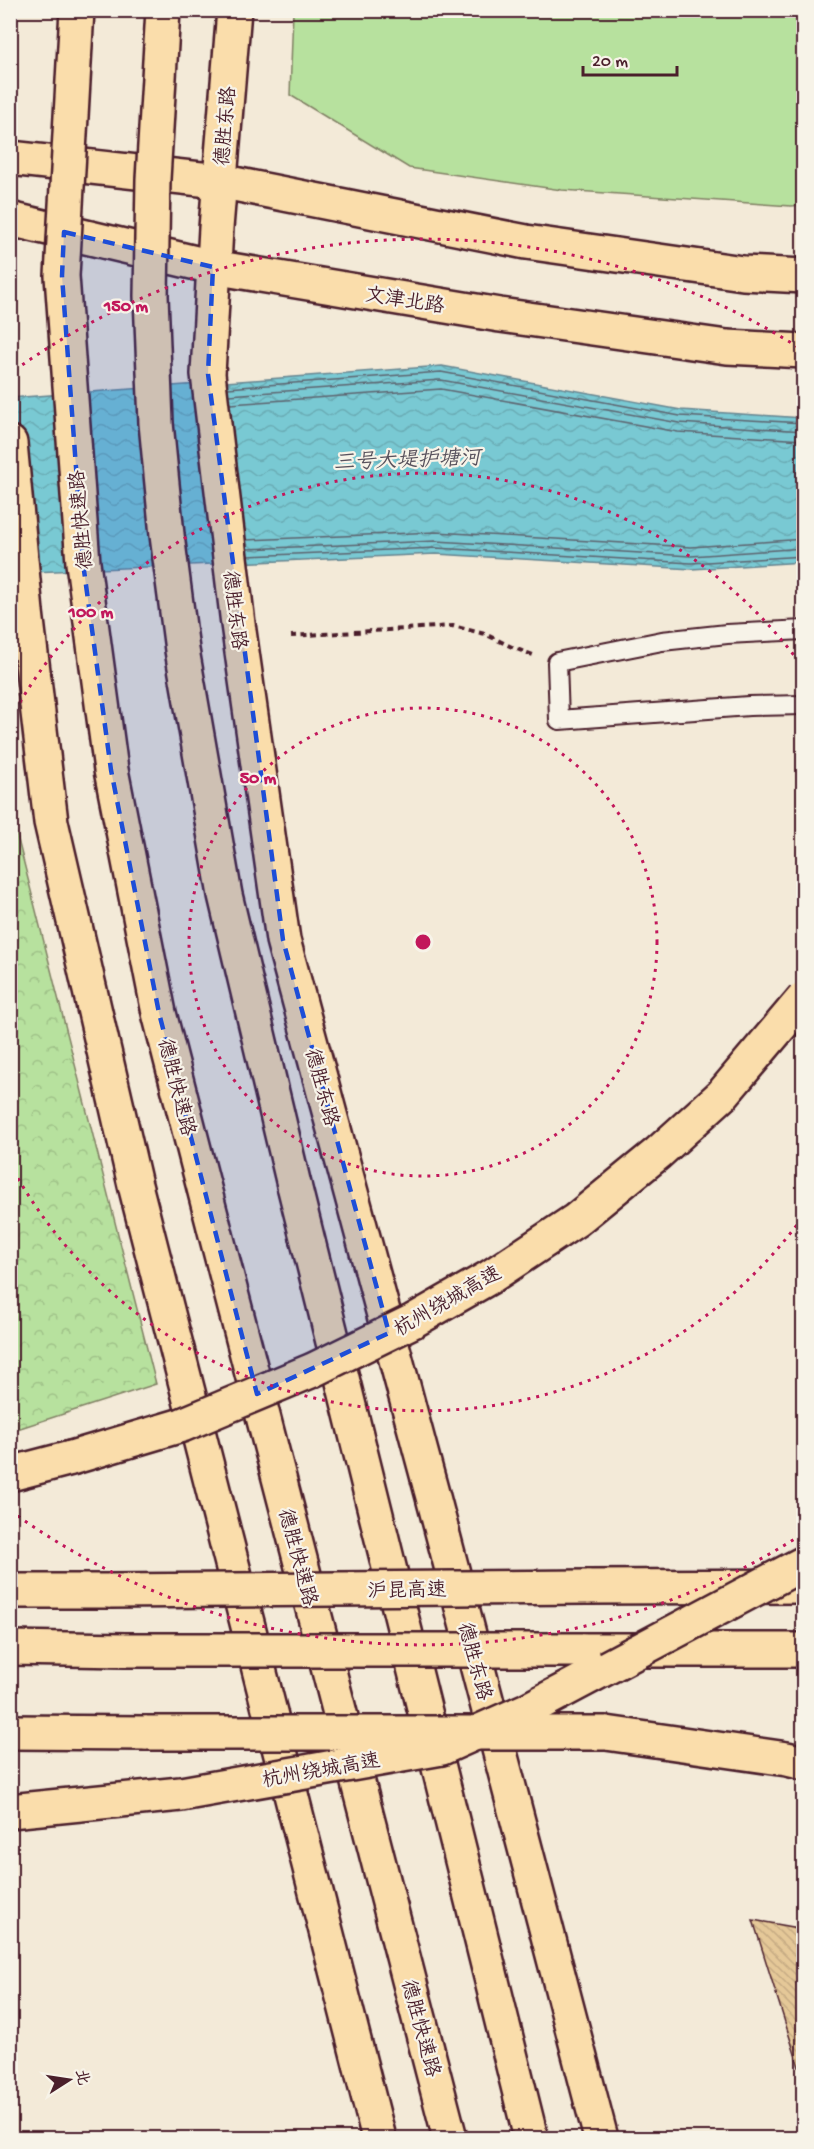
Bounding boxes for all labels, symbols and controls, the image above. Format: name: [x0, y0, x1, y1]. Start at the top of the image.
scale bar: [583, 39, 678, 77]
text: 20 m: [592, 52, 628, 73]
street label: 德胜东路: [211, 84, 243, 167]
street label: 文津北路: [363, 283, 447, 320]
text: 150 m: [103, 297, 148, 318]
water label: 三号大堤护塘河: [333, 445, 484, 478]
street label: 德胜快速路: [66, 468, 99, 571]
street label: 德胜东路: [216, 569, 251, 653]
text: 100 m: [68, 603, 114, 624]
text: 50 m: [240, 769, 277, 790]
centre of rings: [413, 932, 433, 952]
street label: 德胜快速路: [151, 1036, 200, 1140]
street label: 德胜东路: [298, 1046, 343, 1130]
street label: 杭州绕城高速: [390, 1261, 506, 1343]
street label: 德胜快速路: [272, 1506, 322, 1610]
street label: 沪昆高速: [367, 1578, 447, 1605]
street label: 德胜东路: [451, 1620, 496, 1704]
street label: 杭州绕城高速: [260, 1749, 383, 1794]
street label: 德胜快速路: [395, 1977, 445, 2081]
north arrow: [39, 2050, 99, 2110]
text: 北: [69, 2068, 92, 2087]

